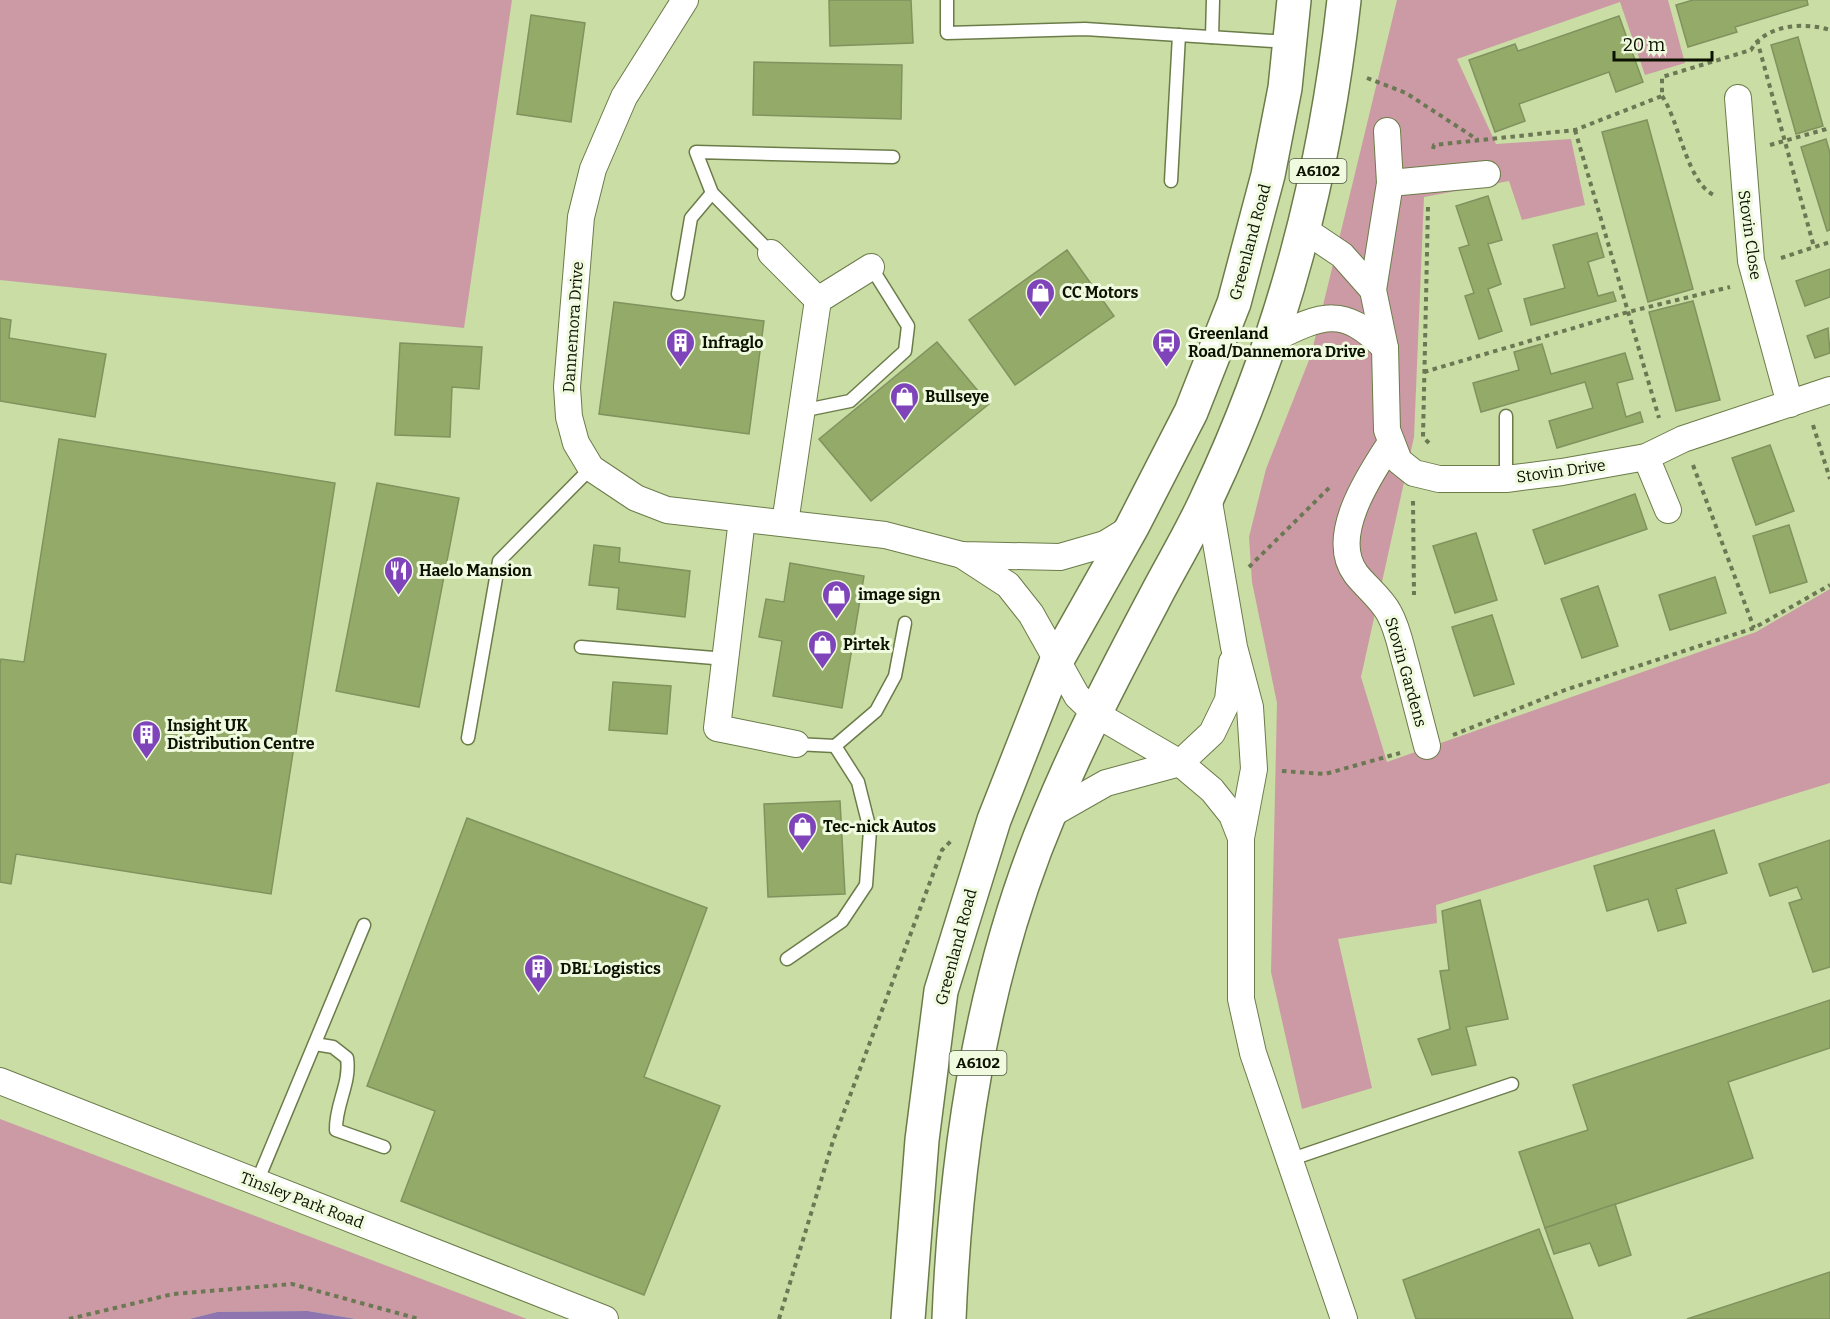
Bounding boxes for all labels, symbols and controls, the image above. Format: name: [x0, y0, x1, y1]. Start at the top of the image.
scale bar: [1614, 24, 1712, 62]
text: 20 m: [1623, 34, 1665, 56]
road number: A6102: [1290, 159, 1346, 183]
street label: Greenland Road: [1225, 181, 1275, 302]
street label: Stovin Close: [1734, 189, 1766, 281]
street label: Dannemora Drive: [559, 261, 587, 393]
shop icon: CC Motors: [1025, 276, 1057, 318]
place label: CC Motors: [1062, 283, 1138, 302]
place label: Greenland Road/Dannemora Drive: [1188, 324, 1366, 361]
building icon: Infraglo: [665, 326, 697, 368]
bus stop icon: Greenland Road/Dannemora Drive: [1151, 326, 1183, 368]
place label: Infraglo: [702, 333, 764, 352]
shop icon: Bullseye: [888, 380, 920, 422]
place label: Bullseye: [925, 387, 989, 406]
street label: Stovin Drive: [1515, 455, 1607, 487]
restaurant icon: Haelo Mansion: [382, 554, 414, 596]
place label: Haelo Mansion: [419, 561, 532, 580]
shop icon: image sign: [821, 578, 853, 620]
place label: image sign: [858, 585, 941, 604]
street label: Stovin Gardens: [1381, 615, 1431, 729]
shop icon: Pirtek: [806, 628, 838, 670]
place label: Pirtek: [843, 635, 890, 654]
place label: Insight UK Distribution Centre: [167, 716, 315, 753]
building icon: Insight UK Distribution Centre: [130, 718, 162, 760]
shop icon: Tec-nick Autos: [786, 810, 818, 852]
place label: Tec-nick Autos: [823, 817, 936, 836]
street label: Greenland Road: [931, 886, 981, 1007]
building icon: DBL Logistics: [523, 952, 555, 994]
place label: DBL Logistics: [560, 959, 661, 978]
road number: A6102: [950, 1051, 1006, 1075]
street label: Tinsley Park Road: [238, 1168, 367, 1232]

